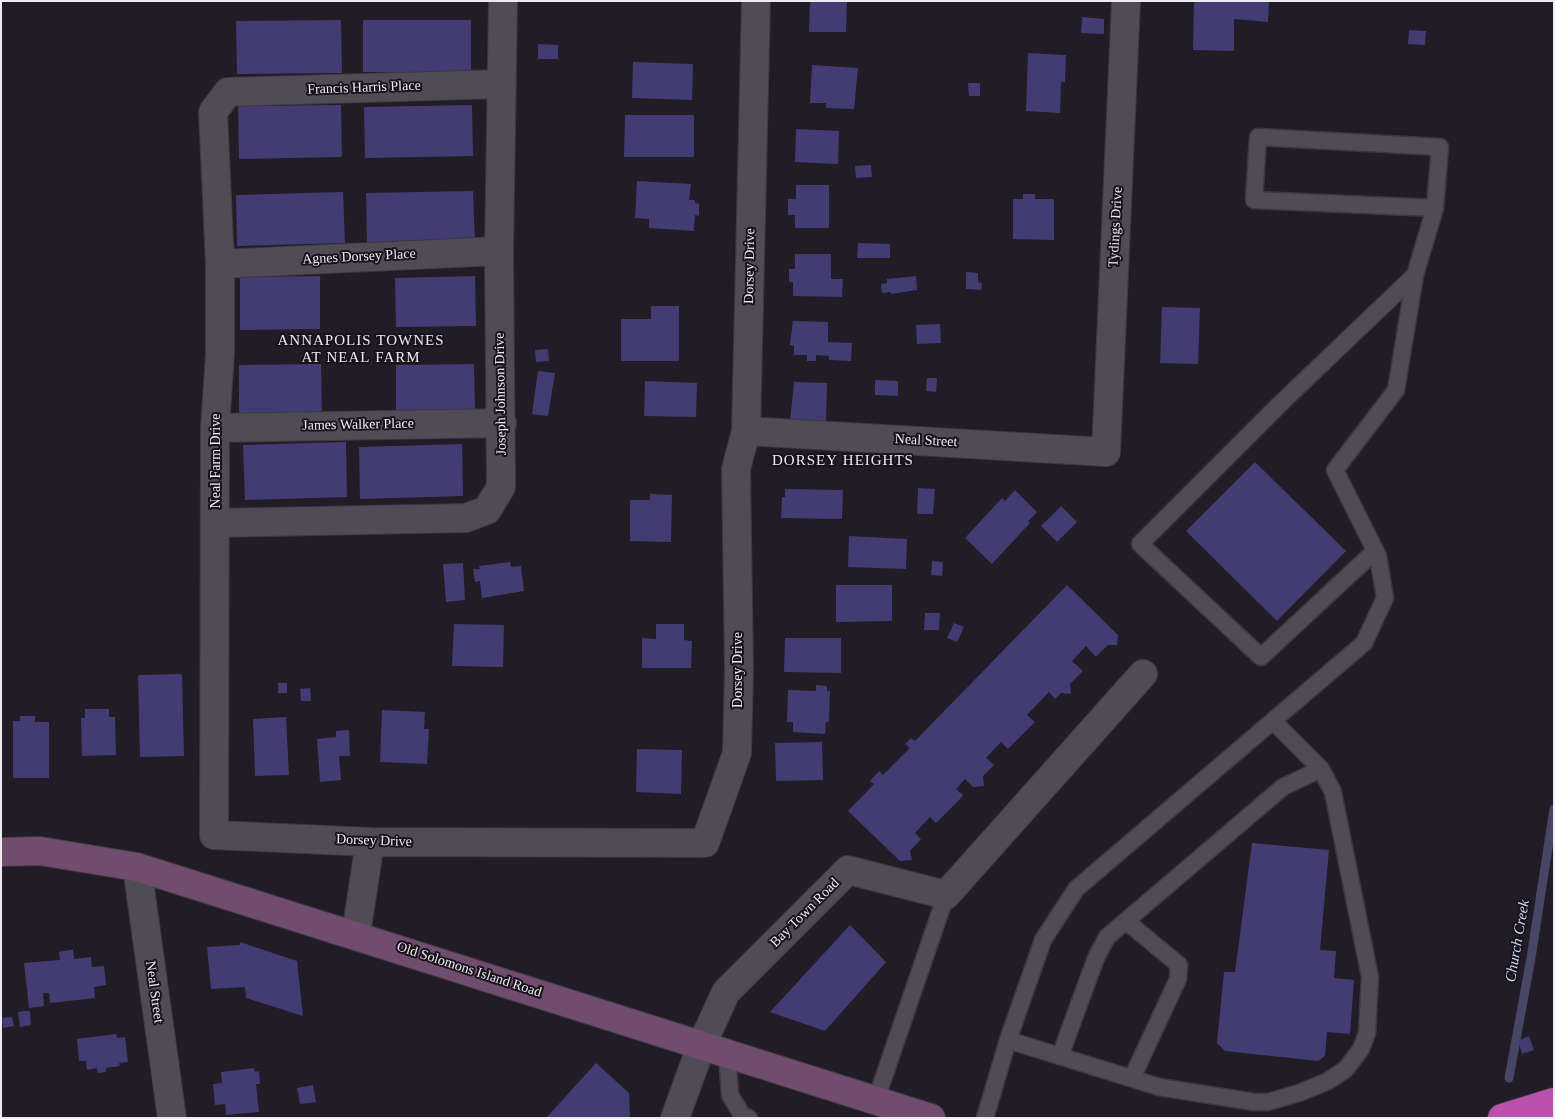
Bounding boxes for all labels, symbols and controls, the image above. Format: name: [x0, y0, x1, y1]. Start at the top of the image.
street label: Francis Harris Place: [307, 78, 421, 98]
street label: Tydings Drive: [1106, 186, 1126, 268]
street label: Dorsey Drive: [741, 228, 759, 304]
street label: Agnes Dorsey Place: [302, 246, 416, 268]
district label: ANNAPOLIS TOWNES AT NEAL FARM: [276, 332, 446, 367]
street label: Joseph Johnson Drive: [492, 332, 510, 456]
street label: Neal Farm Drive: [208, 414, 224, 508]
street label: James Walker Place: [302, 416, 414, 434]
street label: Neal Street: [894, 431, 958, 451]
district label: DORSEY HEIGHTS: [770, 452, 916, 470]
street label: Dorsey Drive: [730, 632, 746, 708]
street label: Dorsey Drive: [336, 831, 412, 851]
street label: Bay Town Road: [767, 875, 843, 951]
water label: Church Creek: [1502, 898, 1534, 984]
street label: Old Solomons Island Road: [394, 939, 544, 1001]
street label: Neal Street: [141, 960, 167, 1024]

